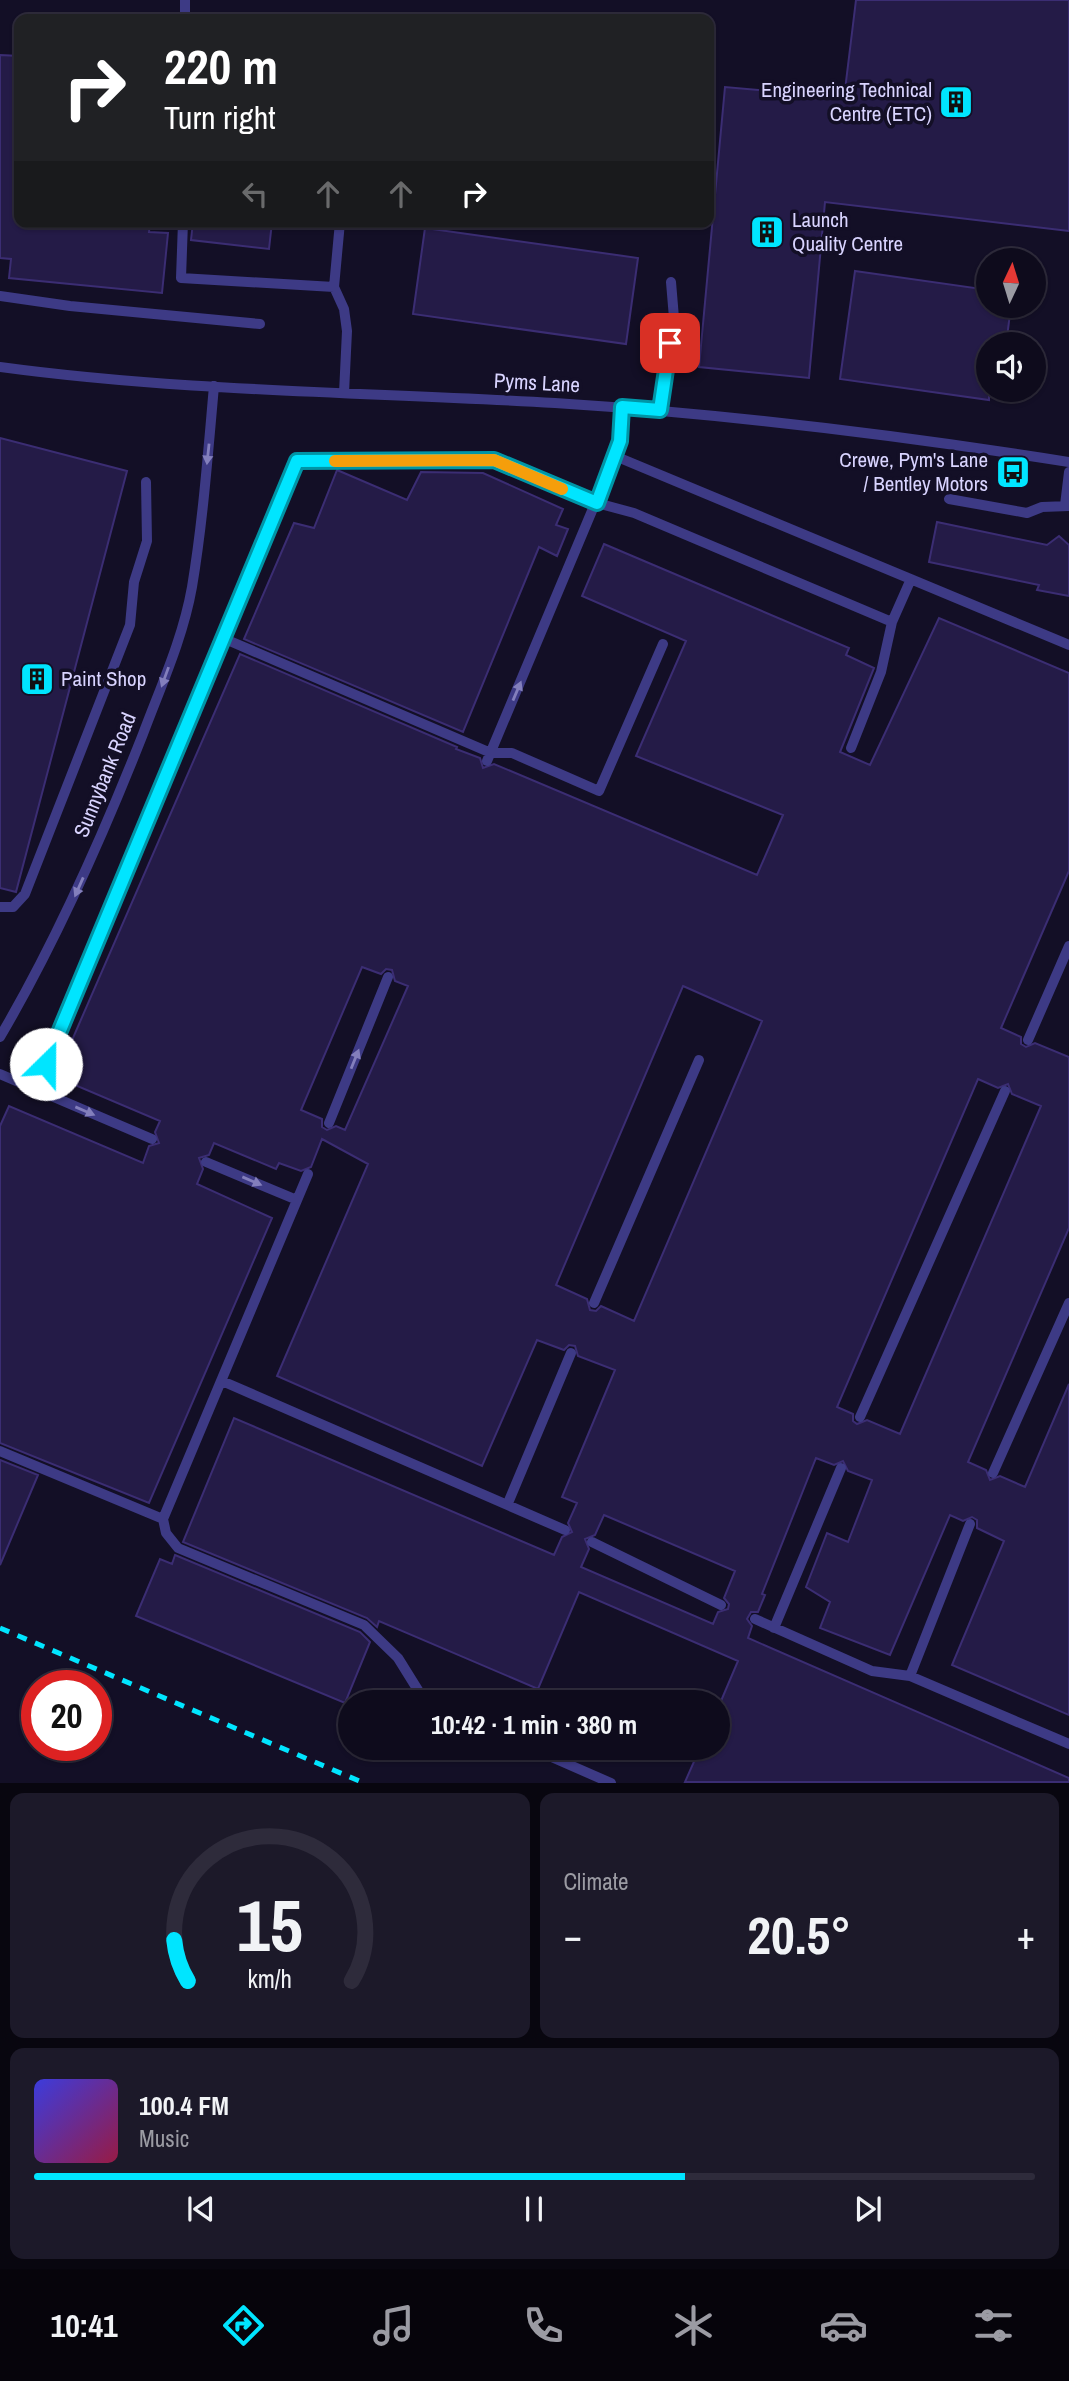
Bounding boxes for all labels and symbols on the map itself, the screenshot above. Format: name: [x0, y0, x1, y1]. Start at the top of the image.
place label: Engineering Technical Centre (ETC): [761, 75, 932, 128]
building icon: Engineering Technical Centre (ETC): [937, 83, 975, 121]
place label: Launch Quality Centre: [792, 205, 903, 258]
building icon: Launch Quality Centre: [748, 213, 786, 251]
north arrow: [976, 248, 1046, 318]
pin: [640, 313, 700, 373]
street label: Pyms Lane: [493, 366, 581, 399]
one-way arrow: [202, 443, 213, 465]
place label: Crewe, Pym's Lane / Bentley Motors: [839, 445, 988, 498]
bus stop icon: Crewe, Pym's Lane / Bentley Motors: [994, 453, 1032, 491]
building icon: Paint Shop: [18, 660, 56, 698]
place label: Paint Shop: [61, 664, 146, 693]
one-way arrow: [159, 666, 170, 687]
one-way arrow: [512, 680, 523, 701]
street label: Sunnybank Road: [66, 708, 143, 841]
one-way arrow: [73, 877, 85, 897]
position arrow: [9, 1027, 83, 1101]
one-way arrow: [349, 1049, 360, 1070]
one-way arrow: [75, 1105, 96, 1116]
one-way arrow: [241, 1176, 262, 1187]
speed limit sign: 20: [21, 1670, 112, 1761]

